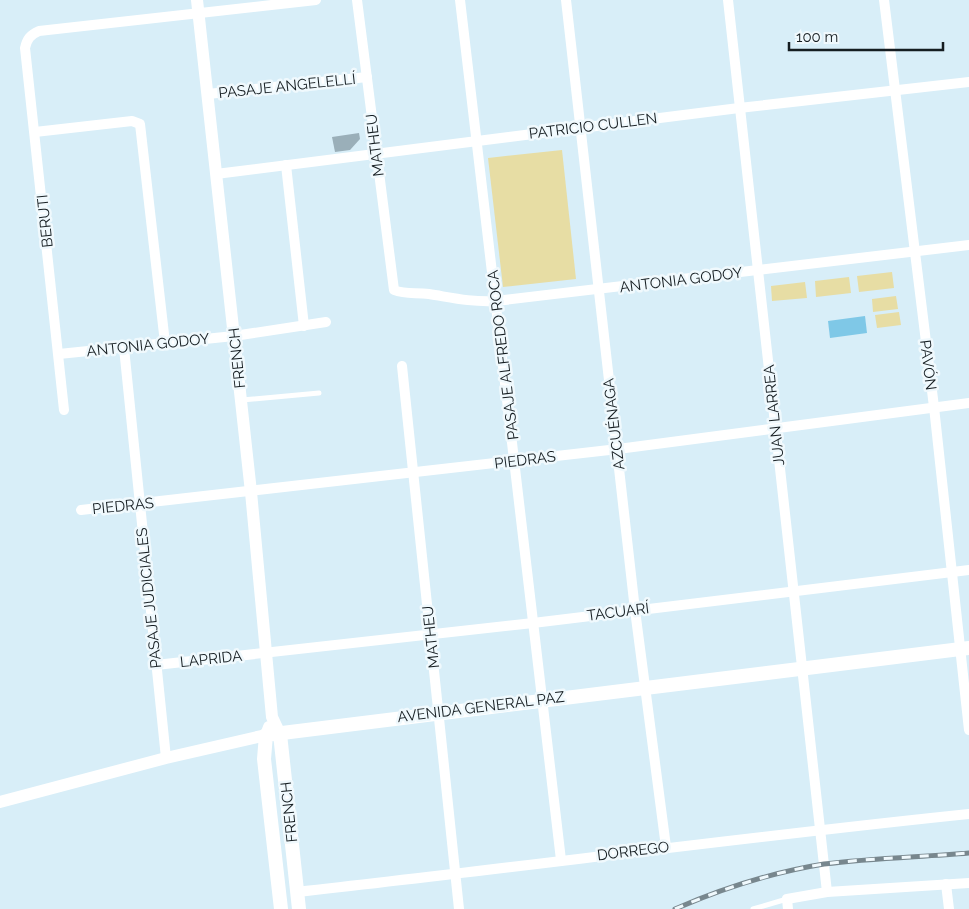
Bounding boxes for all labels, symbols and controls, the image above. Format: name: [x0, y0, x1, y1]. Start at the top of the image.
scale bar: [789, 20, 943, 52]
text: 100 m: [796, 28, 838, 46]
street label: PASAJE ANGELELLÍ: [217, 70, 357, 102]
street label: PATRICIO CULLEN: [528, 109, 658, 143]
street label: MATHEU: [362, 113, 388, 177]
street label: BERUTI: [33, 194, 57, 248]
street label: ANTONIA GODOY: [619, 264, 744, 296]
street label: PASAJE ALFREDO ROCA: [484, 269, 522, 441]
street label: FRENCH: [225, 327, 249, 389]
street label: ANTONIA GODOY: [86, 330, 211, 360]
street label: PAVÓN: [916, 339, 940, 391]
street label: JUAN LARREA: [760, 364, 788, 466]
street label: AZCUÉNAGA: [599, 377, 629, 471]
street label: PIEDRAS: [493, 447, 557, 473]
street label: PIEDRAS: [91, 494, 155, 518]
street label: PASAJE JUDICIALES: [133, 527, 165, 669]
street label: TACUARÍ: [586, 599, 650, 625]
street label: MATHEU: [419, 605, 443, 669]
street label: LAPRIDA: [179, 647, 243, 671]
street label: AVENIDA GENERAL PAZ: [396, 688, 566, 726]
street label: FRENCH: [277, 781, 301, 843]
street label: DORREGO: [596, 838, 670, 864]

